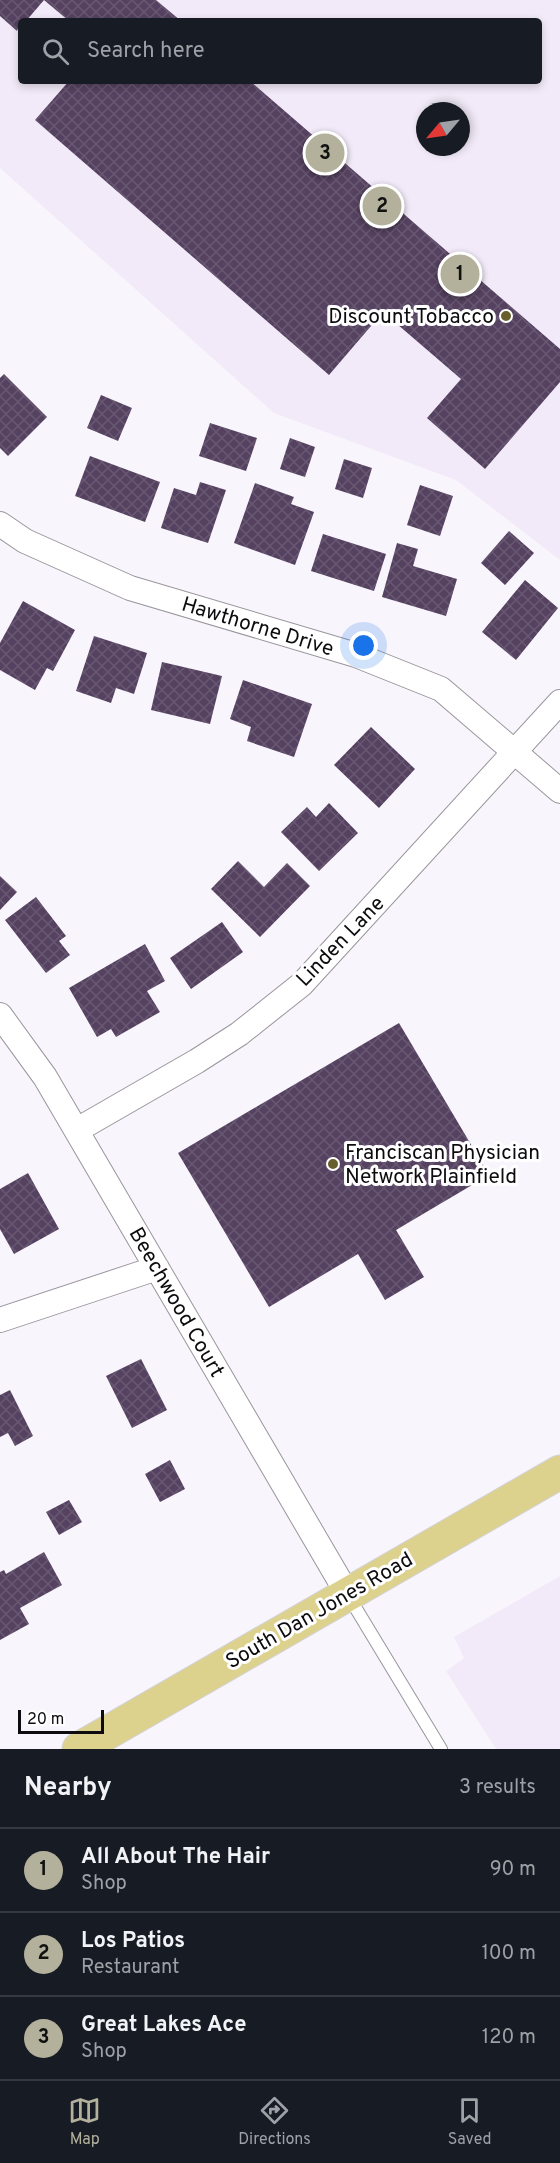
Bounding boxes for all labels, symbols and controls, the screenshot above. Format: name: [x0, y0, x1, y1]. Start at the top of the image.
search box: [18, 18, 542, 84]
icon: search: [39, 35, 72, 68]
text: Search here: [87, 38, 205, 65]
north arrow: [416, 102, 470, 156]
pin: 3: [306, 130, 344, 176]
pin: 2: [362, 184, 401, 228]
pin: 1: [440, 252, 480, 296]
place label: Discount Tobacco: [328, 304, 494, 331]
marker: Discount Tobacco: [499, 309, 513, 323]
street label: Hawthorne Drive: [178, 591, 337, 663]
your location: [349, 631, 378, 660]
street label: Linden Lane: [291, 891, 391, 993]
place label: Franciscan Physician Network Plainfield: [345, 1140, 540, 1191]
marker: Franciscan Physician Network Plainfield: [326, 1157, 340, 1171]
street label: Beechwood Court: [122, 1223, 230, 1383]
street label: South Dan Jones Road: [221, 1547, 418, 1676]
scale bar: [18, 1707, 104, 1734]
text: 20 m: [27, 1710, 64, 1730]
text: Nearby: [24, 1772, 112, 1805]
text: 3 results: [459, 1775, 536, 1801]
text: All About The Hair: [81, 1844, 270, 1871]
text: 1: [40, 1857, 48, 1883]
text: 90 m: [490, 1857, 536, 1883]
text: Shop: [81, 1871, 127, 1897]
text: Los Patios: [81, 1928, 185, 1955]
text: 2: [37, 1941, 50, 1967]
text: 100 m: [481, 1941, 536, 1967]
text: Restaurant: [81, 1955, 180, 1981]
text: Great Lakes Ace: [81, 2012, 246, 2039]
text: 3: [38, 2025, 50, 2051]
text: 120 m: [482, 2025, 536, 2051]
text: Shop: [81, 2039, 127, 2065]
tab: Map: [68, 2094, 101, 2150]
tab: Directions: [238, 2094, 311, 2150]
tab: Saved: [448, 2094, 492, 2150]

